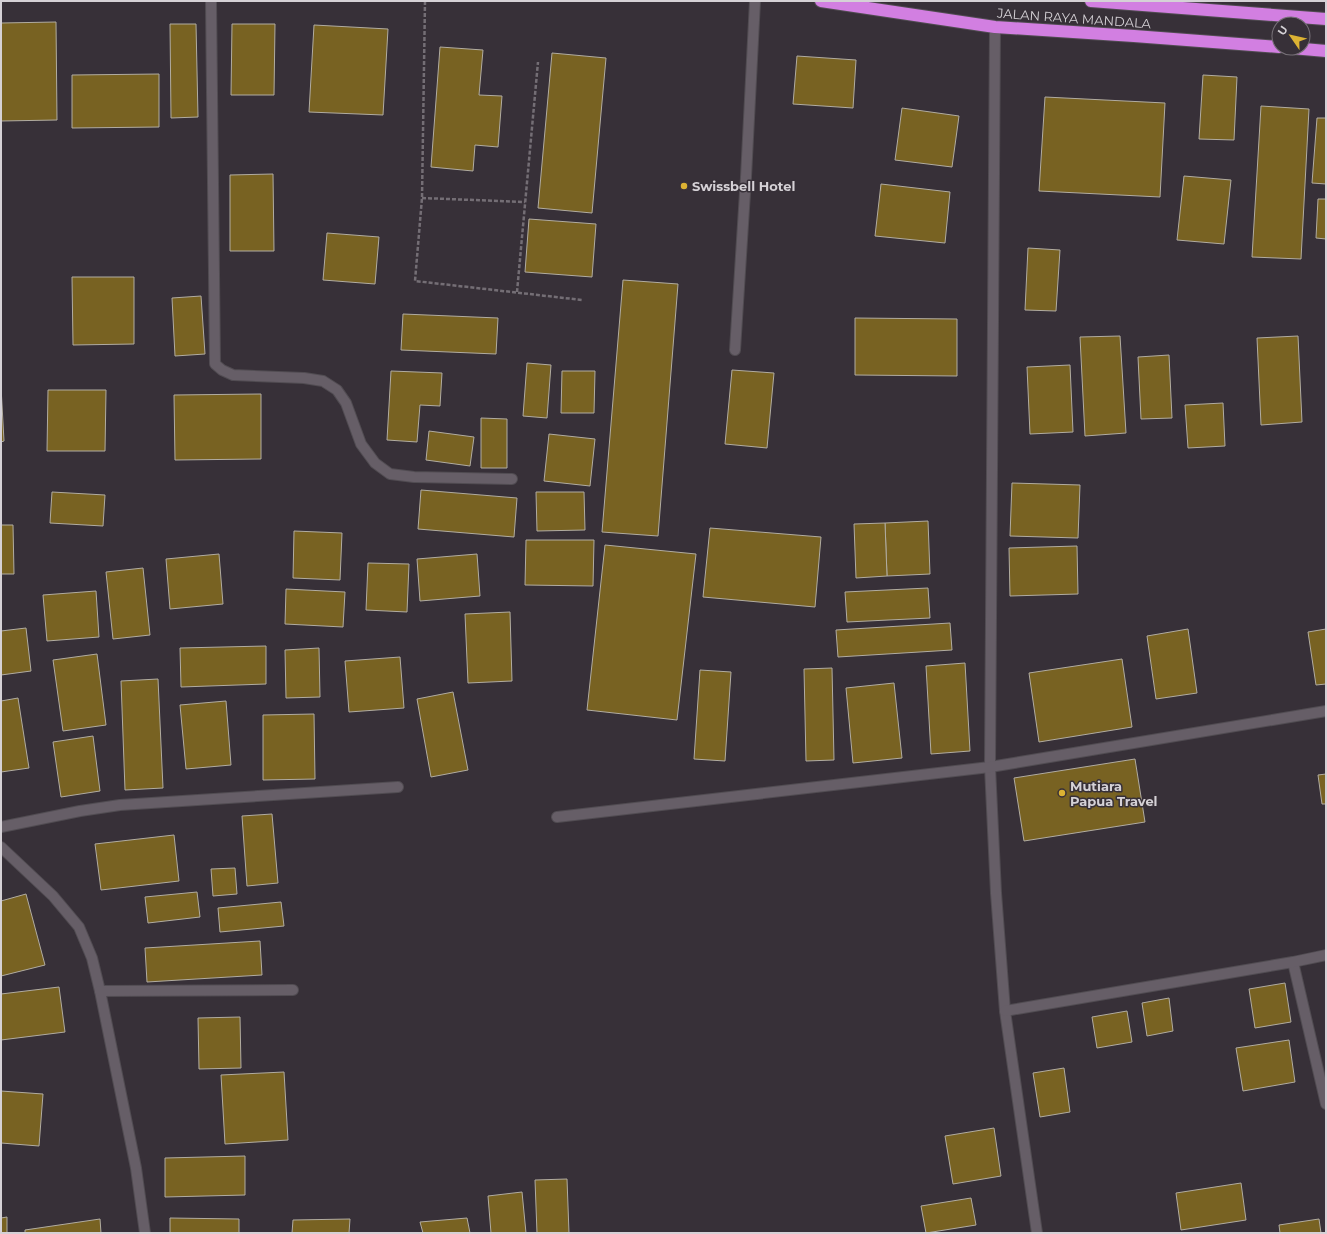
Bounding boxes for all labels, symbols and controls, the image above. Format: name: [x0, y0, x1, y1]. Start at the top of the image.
street label: JALAN RAYA MANDALA: [995, 5, 1152, 31]
north arrow: [1271, 16, 1311, 56]
text: U: [1274, 23, 1291, 38]
place label: Swissbell Hotel: [692, 178, 795, 194]
marker: Swissbell Hotel: [679, 181, 689, 191]
place label: Mutiara Papua Travel: [1070, 778, 1158, 809]
marker: Mutiara Papua Travel: [1057, 788, 1067, 798]

